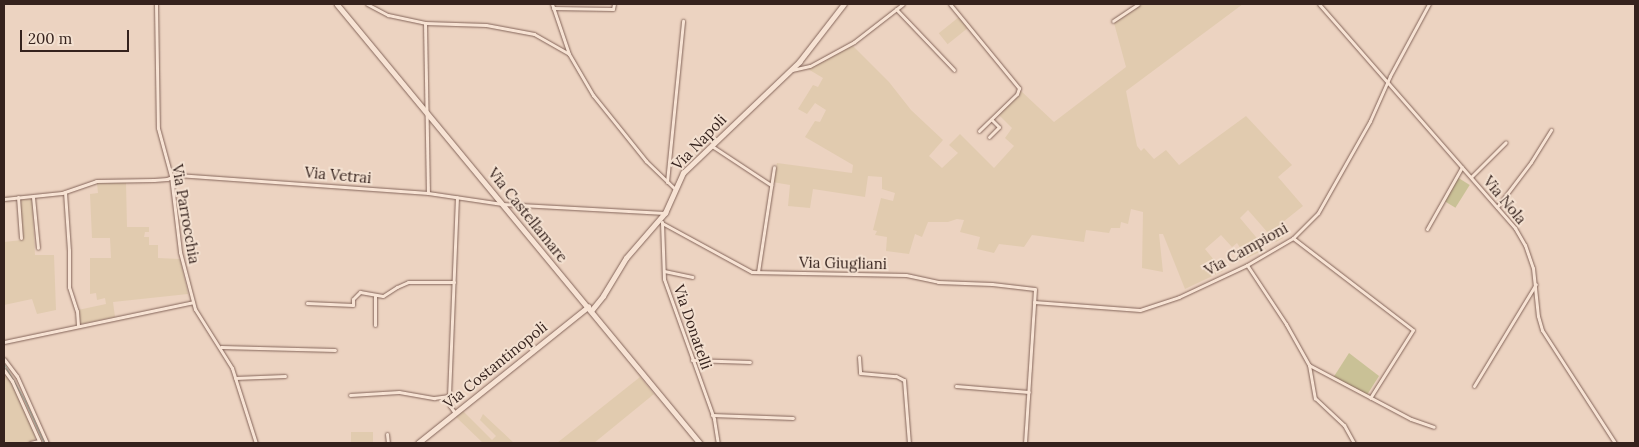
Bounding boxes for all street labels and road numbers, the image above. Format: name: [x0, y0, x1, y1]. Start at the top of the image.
street label: Via Napoli: [668, 110, 730, 174]
street label: Via Parrocchia: [168, 163, 204, 265]
street label: Via Vetrai: [304, 163, 372, 187]
street label: Via Castellamare: [484, 164, 572, 266]
street label: Via Nola: [1480, 172, 1530, 228]
street label: Via Campioni: [1201, 219, 1291, 279]
street label: Via Giugliani: [799, 253, 887, 273]
street label: Via Donatelli: [670, 282, 716, 372]
street label: Via Costantinopoli: [440, 318, 550, 412]

